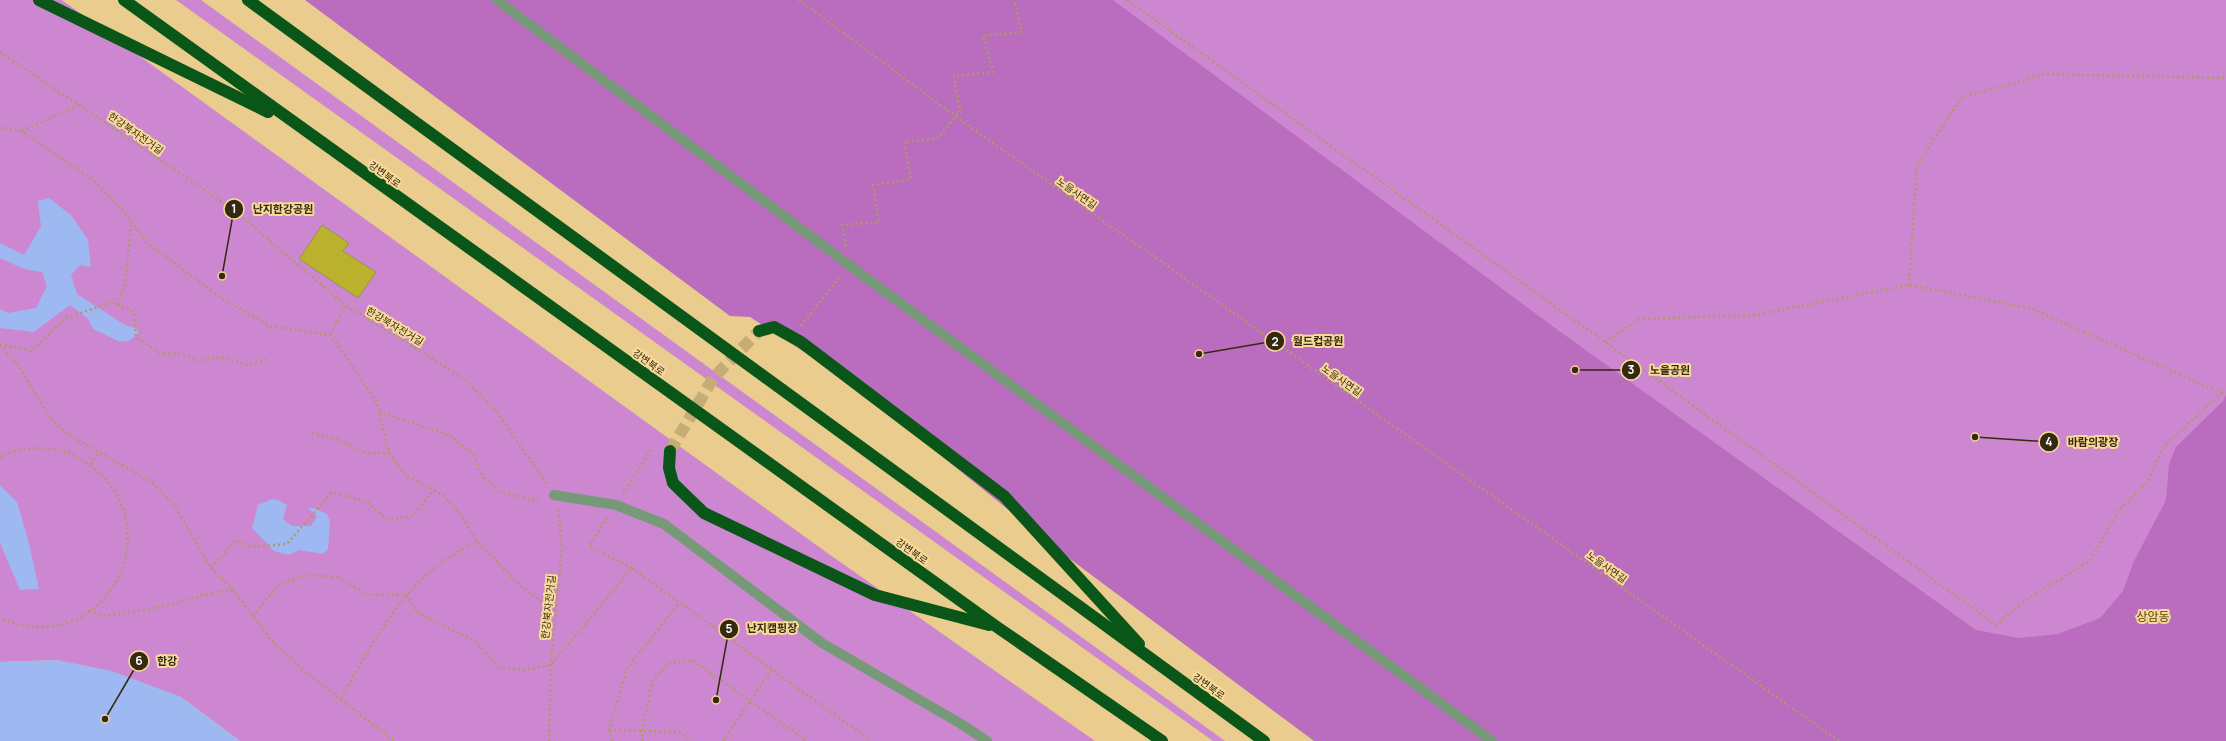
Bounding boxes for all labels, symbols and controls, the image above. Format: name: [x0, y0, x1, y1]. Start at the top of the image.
street label: 한강북자전거길: [106, 109, 166, 157]
street label: 강변북로: [366, 158, 404, 190]
street label: 노을사면길: [1054, 174, 1100, 212]
callout: 난지한강공원: [224, 197, 321, 220]
text: 1: [231, 200, 237, 217]
text: 난지한강공원: [253, 201, 313, 216]
street label: 한강북자전거길: [364, 303, 426, 349]
callout: 월드컵공원: [1265, 330, 1351, 353]
text: 2: [1271, 333, 1279, 350]
text: 월드컵공원: [1293, 333, 1343, 348]
street label: 강변북로: [630, 346, 668, 378]
callout: 노을공원: [1621, 358, 1698, 381]
street label: 노을사면길: [1319, 361, 1365, 399]
text: 3: [1628, 361, 1635, 378]
text: 노을공원: [1650, 362, 1690, 377]
callout: 바람의광장: [2039, 430, 2126, 453]
text: 4: [2045, 433, 2053, 450]
text: 바람의광장: [2068, 434, 2118, 449]
street label: 강변북로: [893, 535, 931, 567]
street label: 노을사면길: [1584, 548, 1630, 586]
street label: 한강북자전거길: [538, 574, 558, 640]
district label: 상암동: [2136, 608, 2170, 625]
callout: 난지캠핑장: [719, 617, 805, 640]
text: 5: [725, 620, 733, 637]
text: 난지캠핑장: [747, 620, 797, 635]
callout: 한강: [129, 650, 185, 673]
text: 6: [135, 652, 143, 669]
text: 한강: [157, 653, 177, 668]
street label: 강변북로: [1190, 670, 1228, 702]

